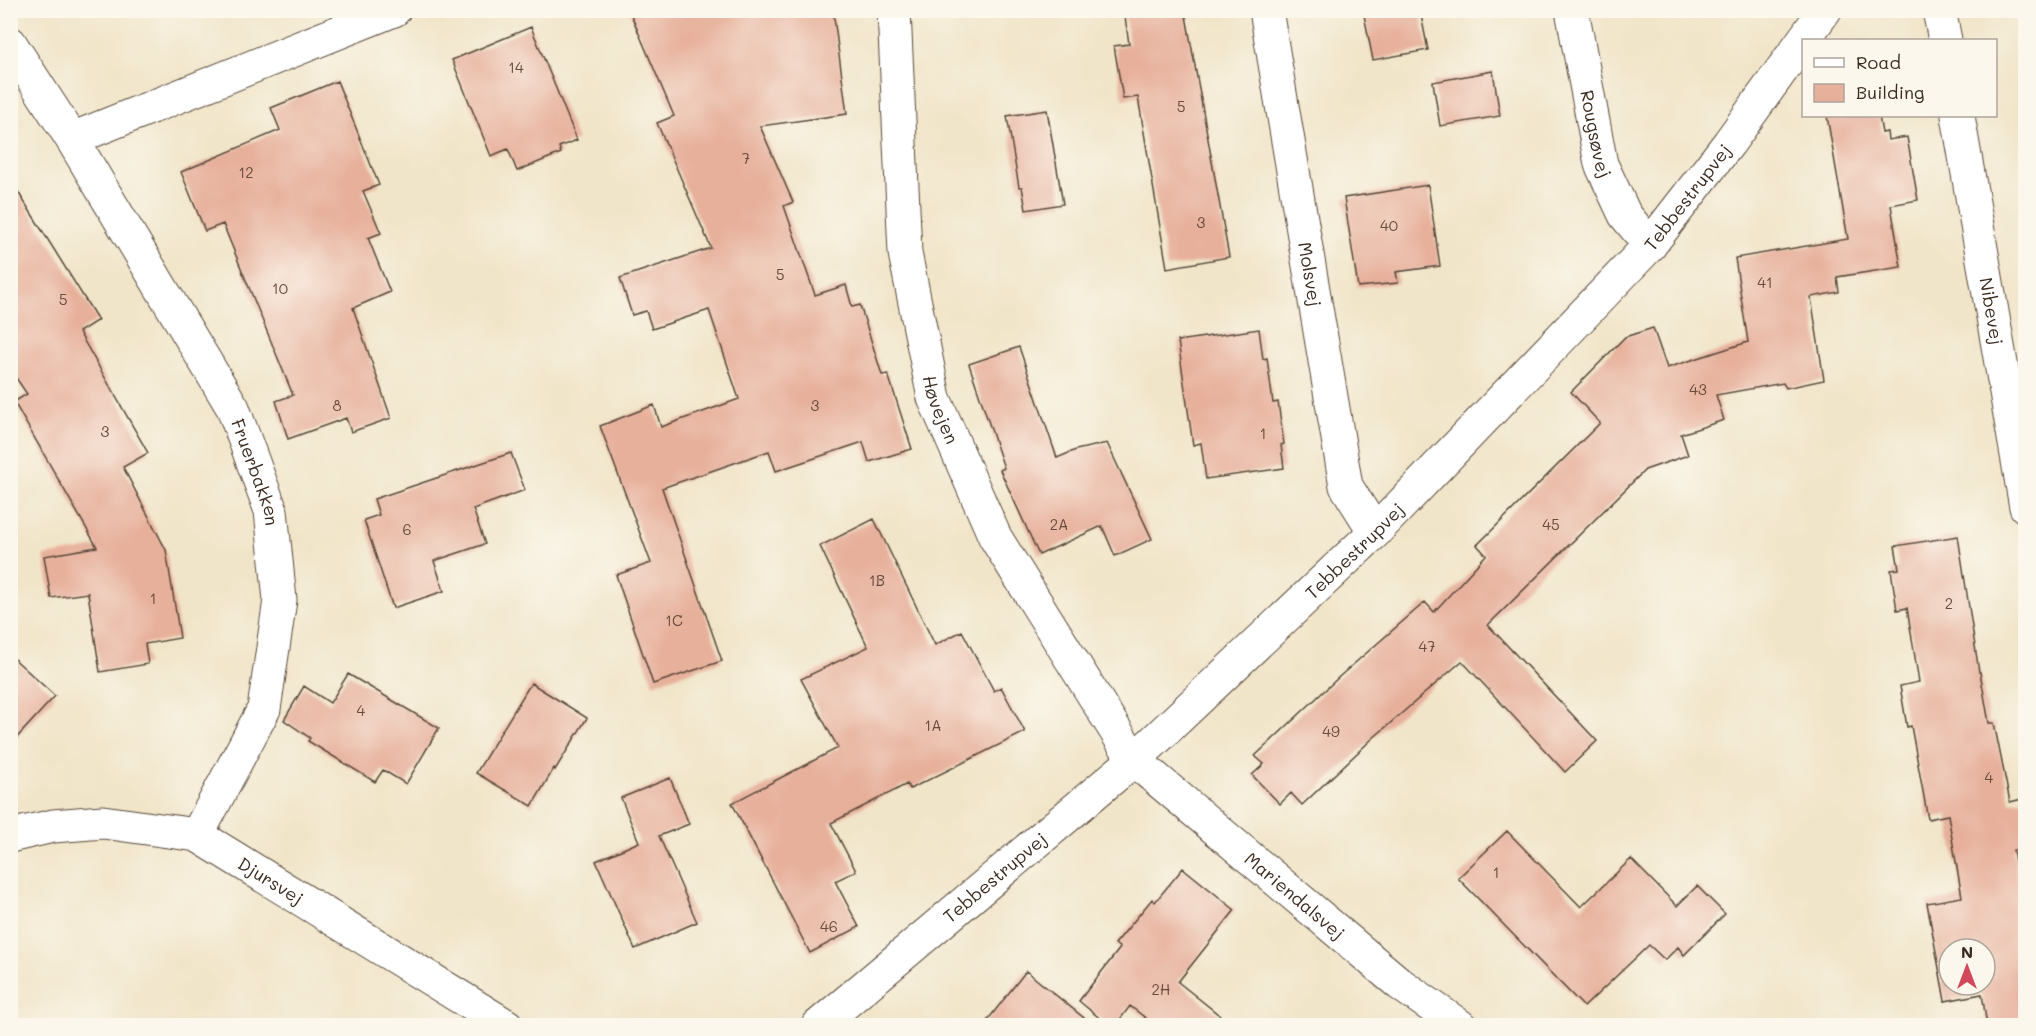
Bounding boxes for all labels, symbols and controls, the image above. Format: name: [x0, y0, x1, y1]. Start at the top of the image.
legend: [1802, 39, 1997, 117]
text: Road: [1856, 50, 1901, 74]
house number: 14: [508, 57, 524, 77]
text: Building: [1856, 80, 1924, 104]
street label: Rougsøvej: [1575, 88, 1618, 182]
house number: 5: [1177, 96, 1185, 116]
street label: Tebbestrupvej: [1638, 139, 1736, 255]
house number: 7: [742, 148, 750, 168]
house number: 12: [238, 162, 254, 182]
house number: 3: [1197, 212, 1206, 232]
house number: 40: [1380, 215, 1398, 235]
street label: Molsvej: [1293, 240, 1328, 308]
house number: 5: [776, 264, 784, 284]
house number: 41: [1757, 272, 1773, 292]
street label: Nibevej: [1974, 275, 2010, 347]
house number: 10: [272, 278, 288, 298]
house number: 5: [59, 289, 67, 309]
street label: Høvejen: [918, 373, 965, 447]
house number: 43: [1689, 379, 1707, 399]
house number: 8: [332, 395, 342, 415]
house number: 3: [811, 395, 820, 415]
street label: Fruerbakken: [226, 415, 284, 527]
house number: 3: [101, 421, 110, 441]
house number: 1: [1260, 423, 1266, 443]
street label: Tebbestrupvej: [1300, 497, 1409, 604]
house number: 2A: [1050, 514, 1068, 534]
house number: 45: [1542, 514, 1560, 534]
house number: 6: [402, 519, 412, 539]
house number: 1B: [869, 570, 885, 590]
house number: 1: [150, 588, 156, 608]
house number: 2: [1945, 593, 1953, 613]
house number: 1C: [665, 610, 683, 630]
house number: 47: [1418, 636, 1436, 656]
house number: 4: [357, 700, 366, 720]
house number: 1A: [924, 715, 942, 735]
house number: 49: [1322, 721, 1340, 741]
house number: 4: [1985, 767, 1994, 787]
street label: Tebbestrupvej: [938, 827, 1052, 928]
street label: Mariendalsvej: [1240, 846, 1350, 945]
street label: Djursvej: [234, 851, 308, 910]
house number: 1: [1493, 862, 1499, 882]
house number: 46: [820, 916, 838, 936]
north arrow: [1937, 937, 1997, 997]
text: N: [1961, 941, 1973, 962]
house number: 2H: [1151, 979, 1171, 999]

